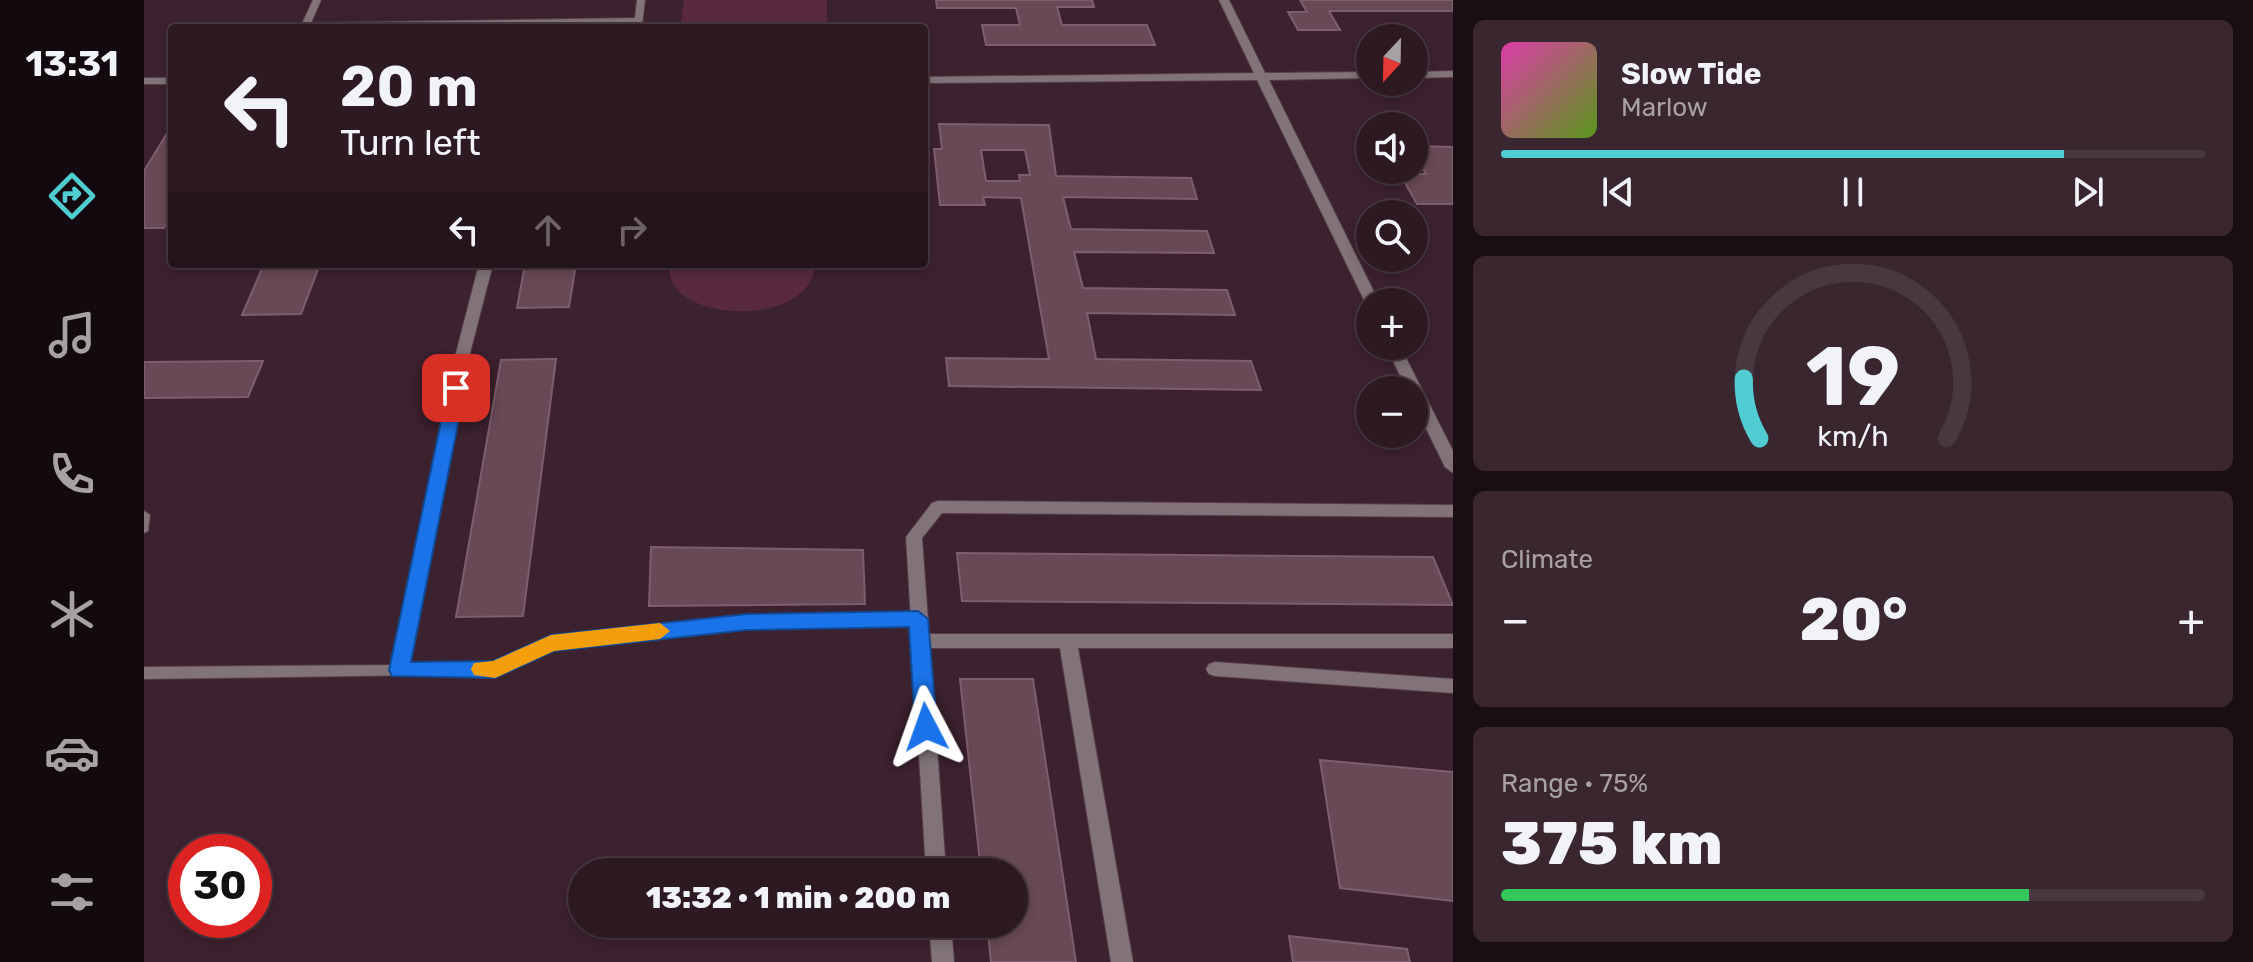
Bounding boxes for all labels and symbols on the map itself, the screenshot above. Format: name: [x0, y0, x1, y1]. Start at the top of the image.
north arrow: [1356, 24, 1428, 96]
pin: [422, 354, 490, 422]
position arrow: [884, 685, 968, 769]
speed limit sign: 30: [168, 834, 272, 938]

